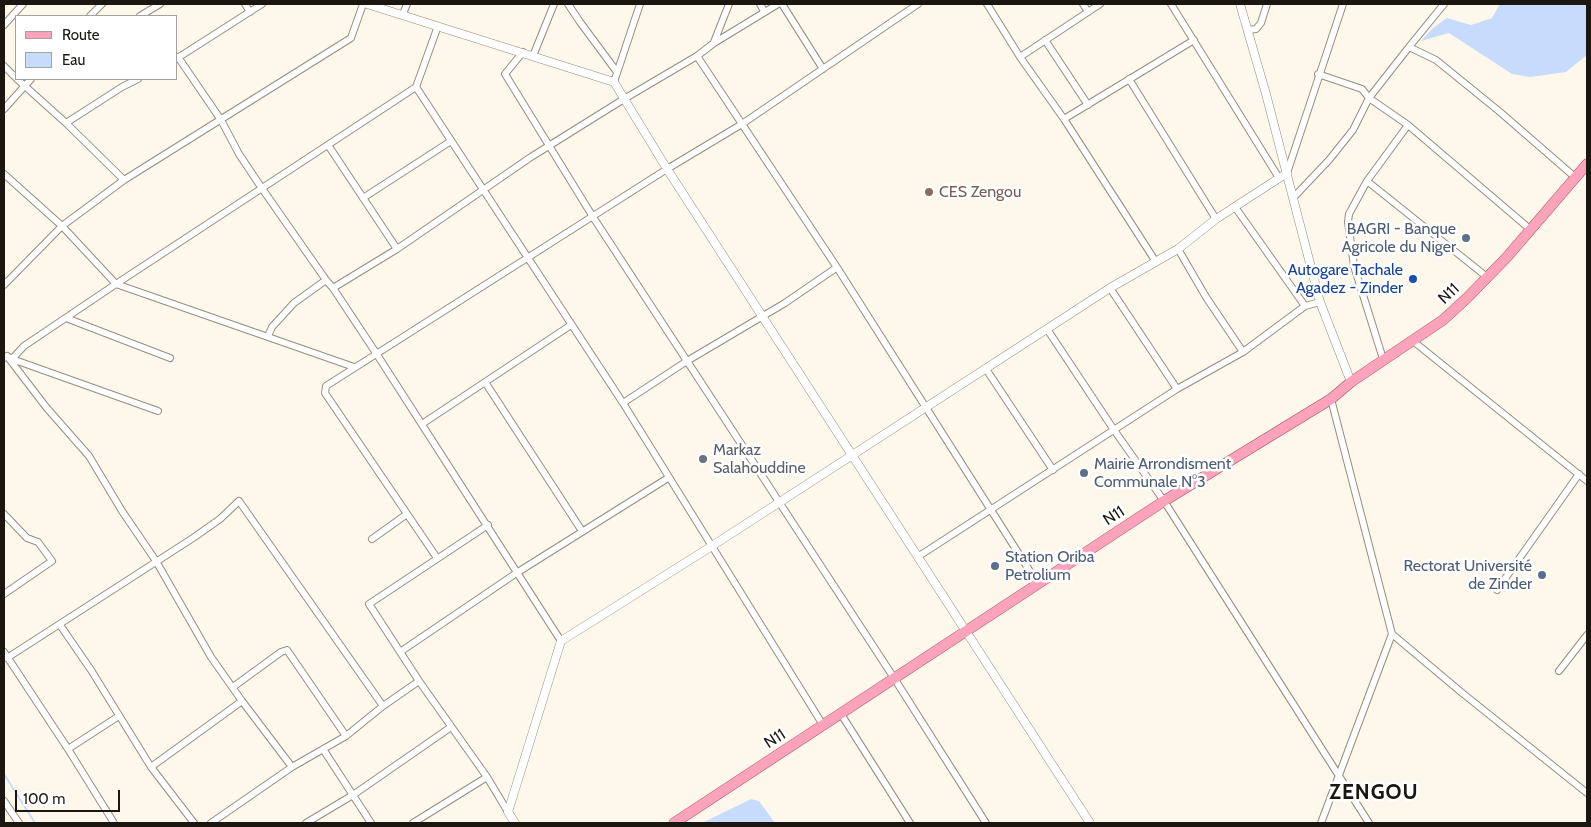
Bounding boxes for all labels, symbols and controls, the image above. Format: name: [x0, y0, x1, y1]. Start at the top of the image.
legend: [15, 15, 178, 80]
text: Route: [62, 26, 100, 44]
text: Eau: [62, 51, 85, 69]
place label: CES Zengou: [939, 182, 1021, 202]
marker: CES Zengou: [923, 186, 935, 198]
place label: BAGRI - Banque Agricole du Niger: [1342, 219, 1456, 257]
marker: BAGRI - Banque Agricole du Niger: [1460, 232, 1472, 244]
place label: Autogare Tachale Agadez - Zinder: [1288, 260, 1403, 298]
marker: Autogare Tachale Agadez - Zinder: [1407, 273, 1419, 285]
street label: N11: [1435, 280, 1463, 308]
place label: Markaz Salahouddine: [713, 440, 806, 478]
marker: Markaz Salahouddine: [697, 453, 709, 465]
place label: Mairie Arrondisment Communale N°3: [1094, 454, 1231, 492]
marker: Mairie Arrondisment Communale N°3: [1078, 467, 1090, 479]
street label: N11: [1100, 502, 1128, 530]
place label: Station Oriba Petrolium: [1005, 547, 1094, 585]
place label: Rectorat Université de Zinder: [1403, 556, 1532, 594]
marker: Station Oriba Petrolium: [989, 560, 1001, 572]
marker: Rectorat Université de Zinder: [1536, 569, 1548, 581]
street label: N11: [761, 725, 789, 753]
scale bar: [18, 780, 122, 812]
district label: ZENGOU: [1329, 780, 1419, 806]
text: 100 m: [23, 790, 65, 808]

